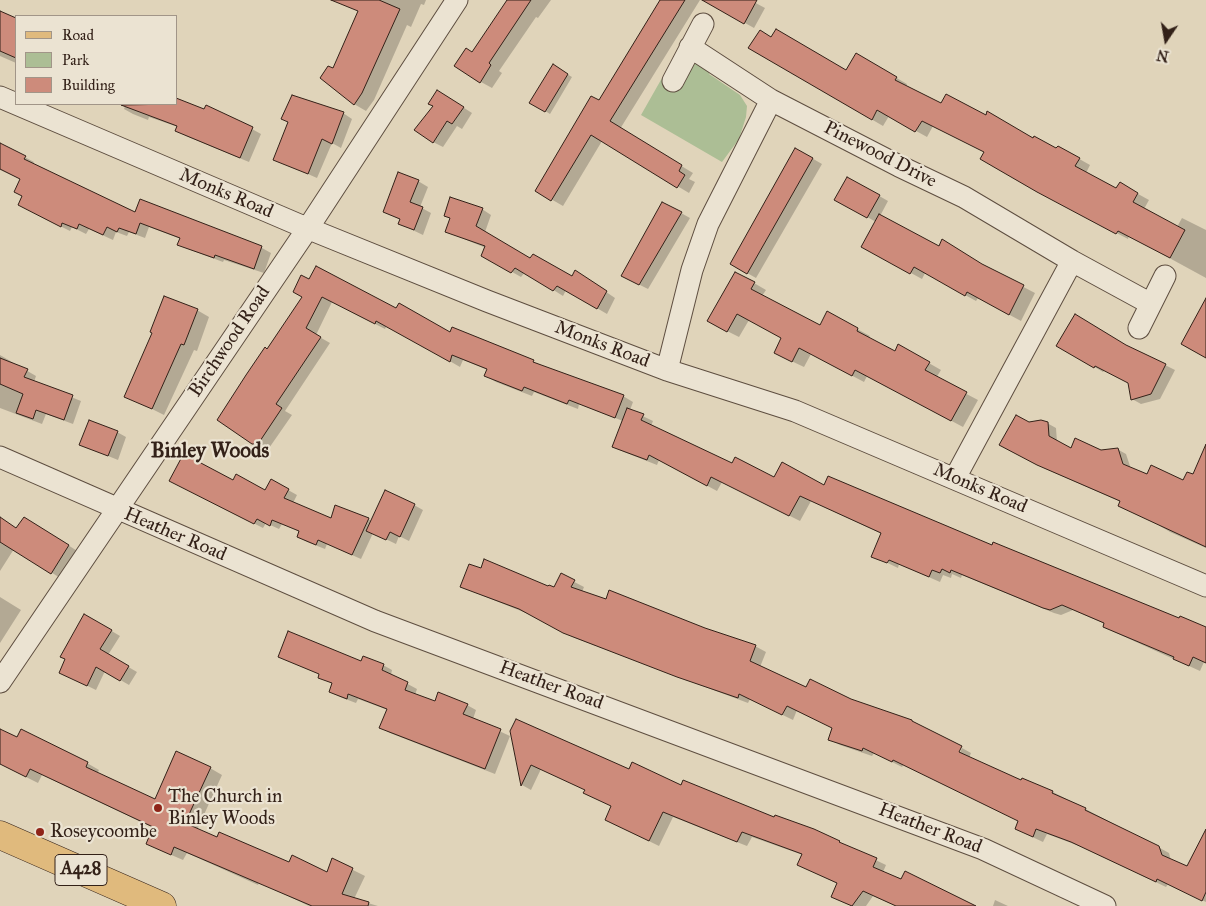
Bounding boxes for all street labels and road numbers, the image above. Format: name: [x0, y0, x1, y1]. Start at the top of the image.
street label: Pinewood Drive: [820, 117, 940, 193]
street label: Monks Road: [176, 164, 276, 224]
street label: Birchwood Road: [184, 282, 276, 402]
street label: Monks Road: [551, 316, 653, 374]
street label: Monks Road: [930, 459, 1030, 519]
street label: Heather Road: [120, 503, 230, 567]
street label: Heather Road: [496, 657, 606, 715]
street label: Heather Road: [875, 799, 985, 859]
road number: A428: [55, 854, 107, 886]

